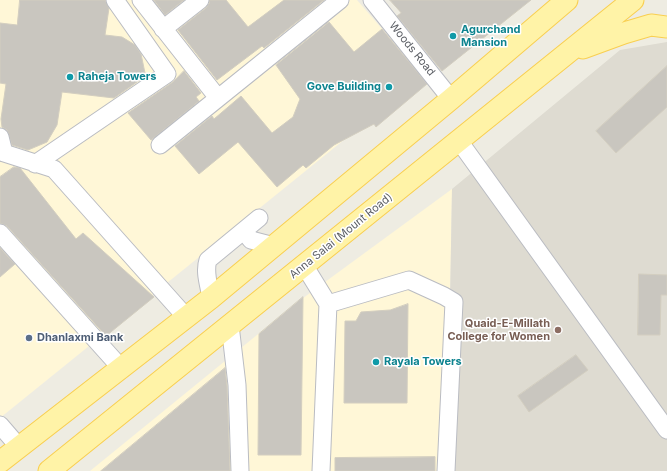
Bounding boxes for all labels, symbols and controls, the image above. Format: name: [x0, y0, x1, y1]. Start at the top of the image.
street label: Woods Road: [386, 19, 438, 79]
place label: Agurchand Mansion: [461, 23, 520, 49]
marker: Agurchand Mansion: [448, 31, 458, 41]
place label: Raheja Towers: [78, 70, 156, 84]
marker: Raheja Towers: [65, 72, 75, 82]
place label: Gove Building: [307, 80, 381, 94]
marker: Gove Building: [384, 82, 394, 92]
street label: Anna Salai (Mount Road): [287, 190, 395, 282]
place label: Quaid-E-Millath College for Women: [447, 317, 550, 343]
marker: Quaid-E-Millath College for Women: [553, 325, 563, 335]
place label: Dhanlaxmi Bank: [37, 331, 123, 345]
marker: Dhanlaxmi Bank: [24, 333, 34, 343]
place label: Rayala Towers: [384, 355, 462, 369]
marker: Rayala Towers: [371, 357, 381, 367]

